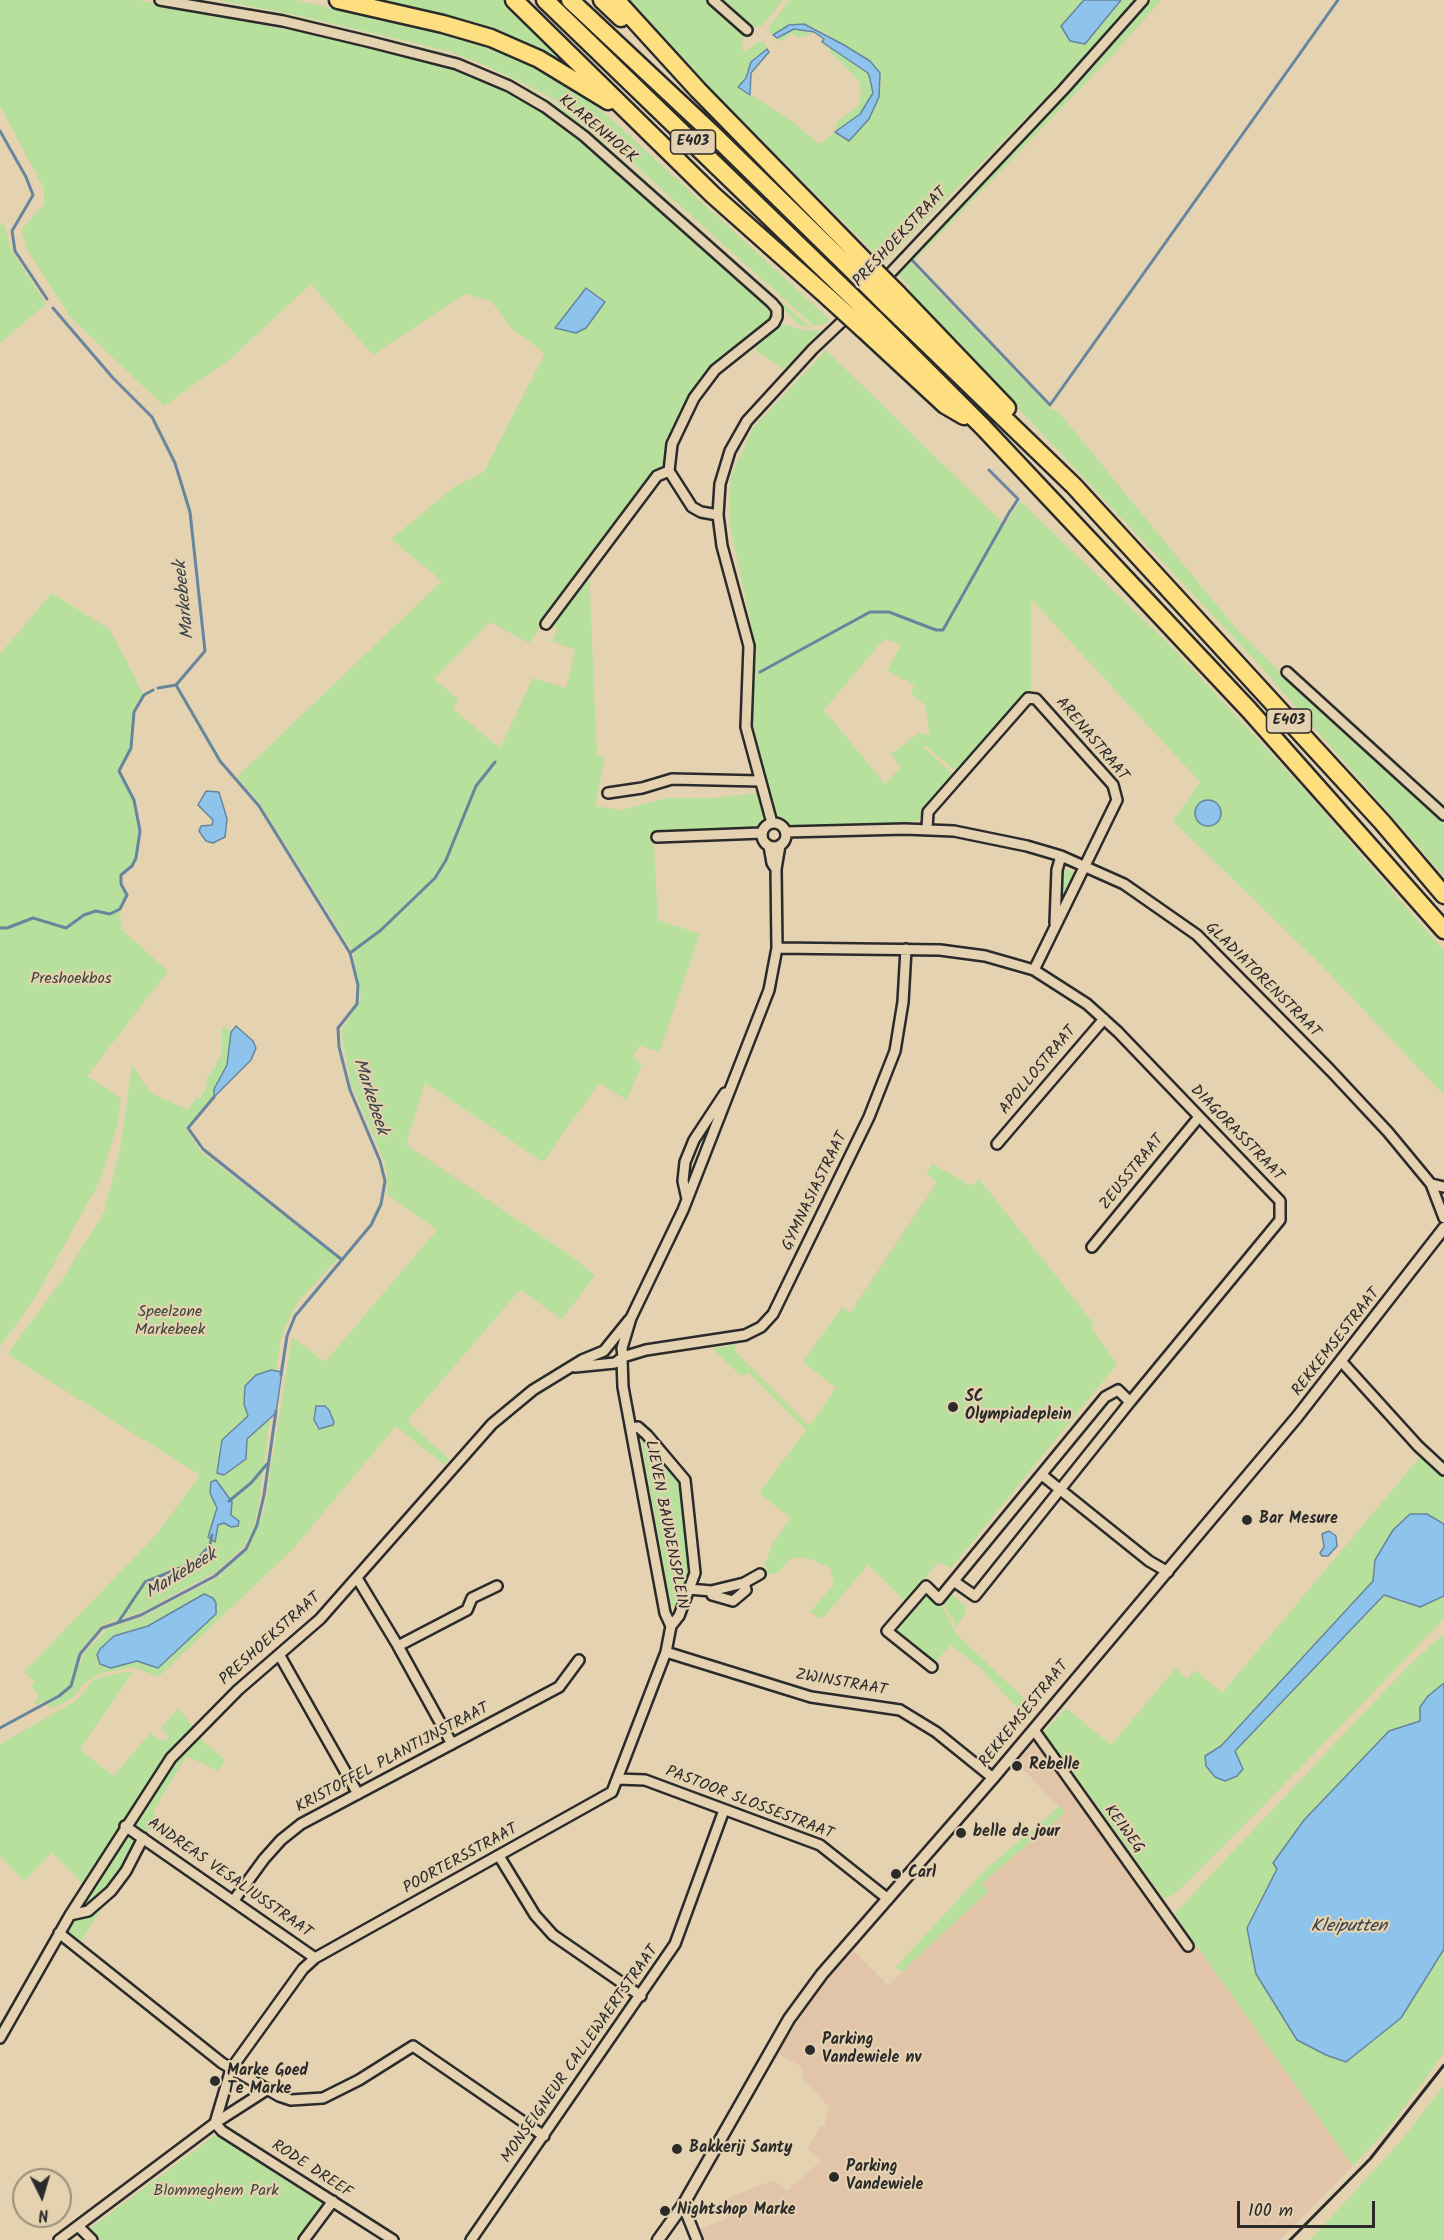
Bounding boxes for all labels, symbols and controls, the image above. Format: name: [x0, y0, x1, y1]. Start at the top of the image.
street label: KLARENHOEK: [554, 92, 640, 168]
road number: E403: [670, 130, 716, 154]
street label: PRESHOEKSTRAAT: [850, 184, 952, 292]
water label: Markebeek: [171, 559, 201, 641]
street label: ARENASTRAAT: [1050, 694, 1132, 786]
road number: E403: [1266, 709, 1312, 733]
street label: GLADIATORENSTRAAT: [1200, 919, 1324, 1043]
park label: Preshoekbos: [31, 970, 111, 990]
street label: APOLLOSTRAAT: [996, 1023, 1082, 1119]
water label: Markebeek: [346, 1056, 392, 1138]
street label: DIAGORASSTRAAT: [1185, 1082, 1287, 1186]
street label: GYMNASIASTRAAT: [779, 1129, 853, 1255]
street label: ZEUSSTRAAT: [1097, 1131, 1169, 1215]
street label: REKKEMSESTRAAT: [1289, 1285, 1385, 1401]
park label: Speelzone Markebeek: [135, 1303, 205, 1341]
place label: SC Olympiadeplein: [965, 1388, 1072, 1426]
marker: SC Olympiadeplein: [946, 1400, 960, 1414]
street label: LIEVEN BAUWENSPLEIN: [639, 1439, 691, 1611]
place label: Bar Mesure: [1259, 1510, 1338, 1530]
marker: Bar Mesure: [1240, 1513, 1254, 1527]
water label: Markebeek: [142, 1545, 222, 1605]
street label: PRESHOEKSTRAAT: [216, 1589, 326, 1691]
street label: REKKEMSESTRAAT: [976, 1658, 1074, 1772]
street label: ZWINSTRAAT: [794, 1667, 888, 1701]
street label: KRISTOFFEL PLANTIJNSTRAAT: [293, 1700, 493, 1818]
place label: Rebelle: [1029, 1756, 1080, 1776]
marker: Rebelle: [1010, 1759, 1024, 1773]
street label: PASTOOR SLOSSESTRAAT: [662, 1763, 836, 1845]
street label: KEIWEG: [1099, 1802, 1147, 1858]
street label: ANDREAS VESALIUSSTRAAT: [143, 1815, 315, 1943]
street label: POORTERSSTRAAT: [400, 1821, 522, 1899]
place label: belle de jour: [973, 1823, 1060, 1843]
marker: belle de jour: [954, 1826, 968, 1840]
place label: Carl: [908, 1864, 936, 1884]
marker: Carl: [889, 1867, 903, 1881]
water label: Kleiputten: [1311, 1917, 1387, 1939]
street label: MONSEIGNEUR CALLEWAERTSTRAAT: [498, 1942, 664, 2168]
place label: Parking Vandewiele nv: [822, 2031, 921, 2069]
marker: Parking Vandewiele nv: [803, 2043, 817, 2057]
place label: Marke Goed Te Marke: [227, 2062, 308, 2100]
marker: Marke Goed Te Marke: [208, 2074, 222, 2088]
street label: RODE DREEF: [267, 2137, 355, 2203]
place label: Bakkerij Santy: [689, 2139, 792, 2159]
marker: Bakkerij Santy: [670, 2142, 684, 2156]
place label: Parking Vandewiele: [846, 2158, 923, 2196]
north arrow: [12, 2168, 72, 2228]
marker: Parking Vandewiele: [827, 2170, 841, 2184]
park label: Blommeghem Park: [153, 2182, 279, 2202]
scale bar: [1240, 2189, 1378, 2227]
text: 100 m: [1248, 2197, 1293, 2226]
place label: Nightshop Marke: [677, 2201, 795, 2221]
text: N: [37, 2202, 50, 2227]
marker: Nightshop Marke: [658, 2204, 672, 2218]

